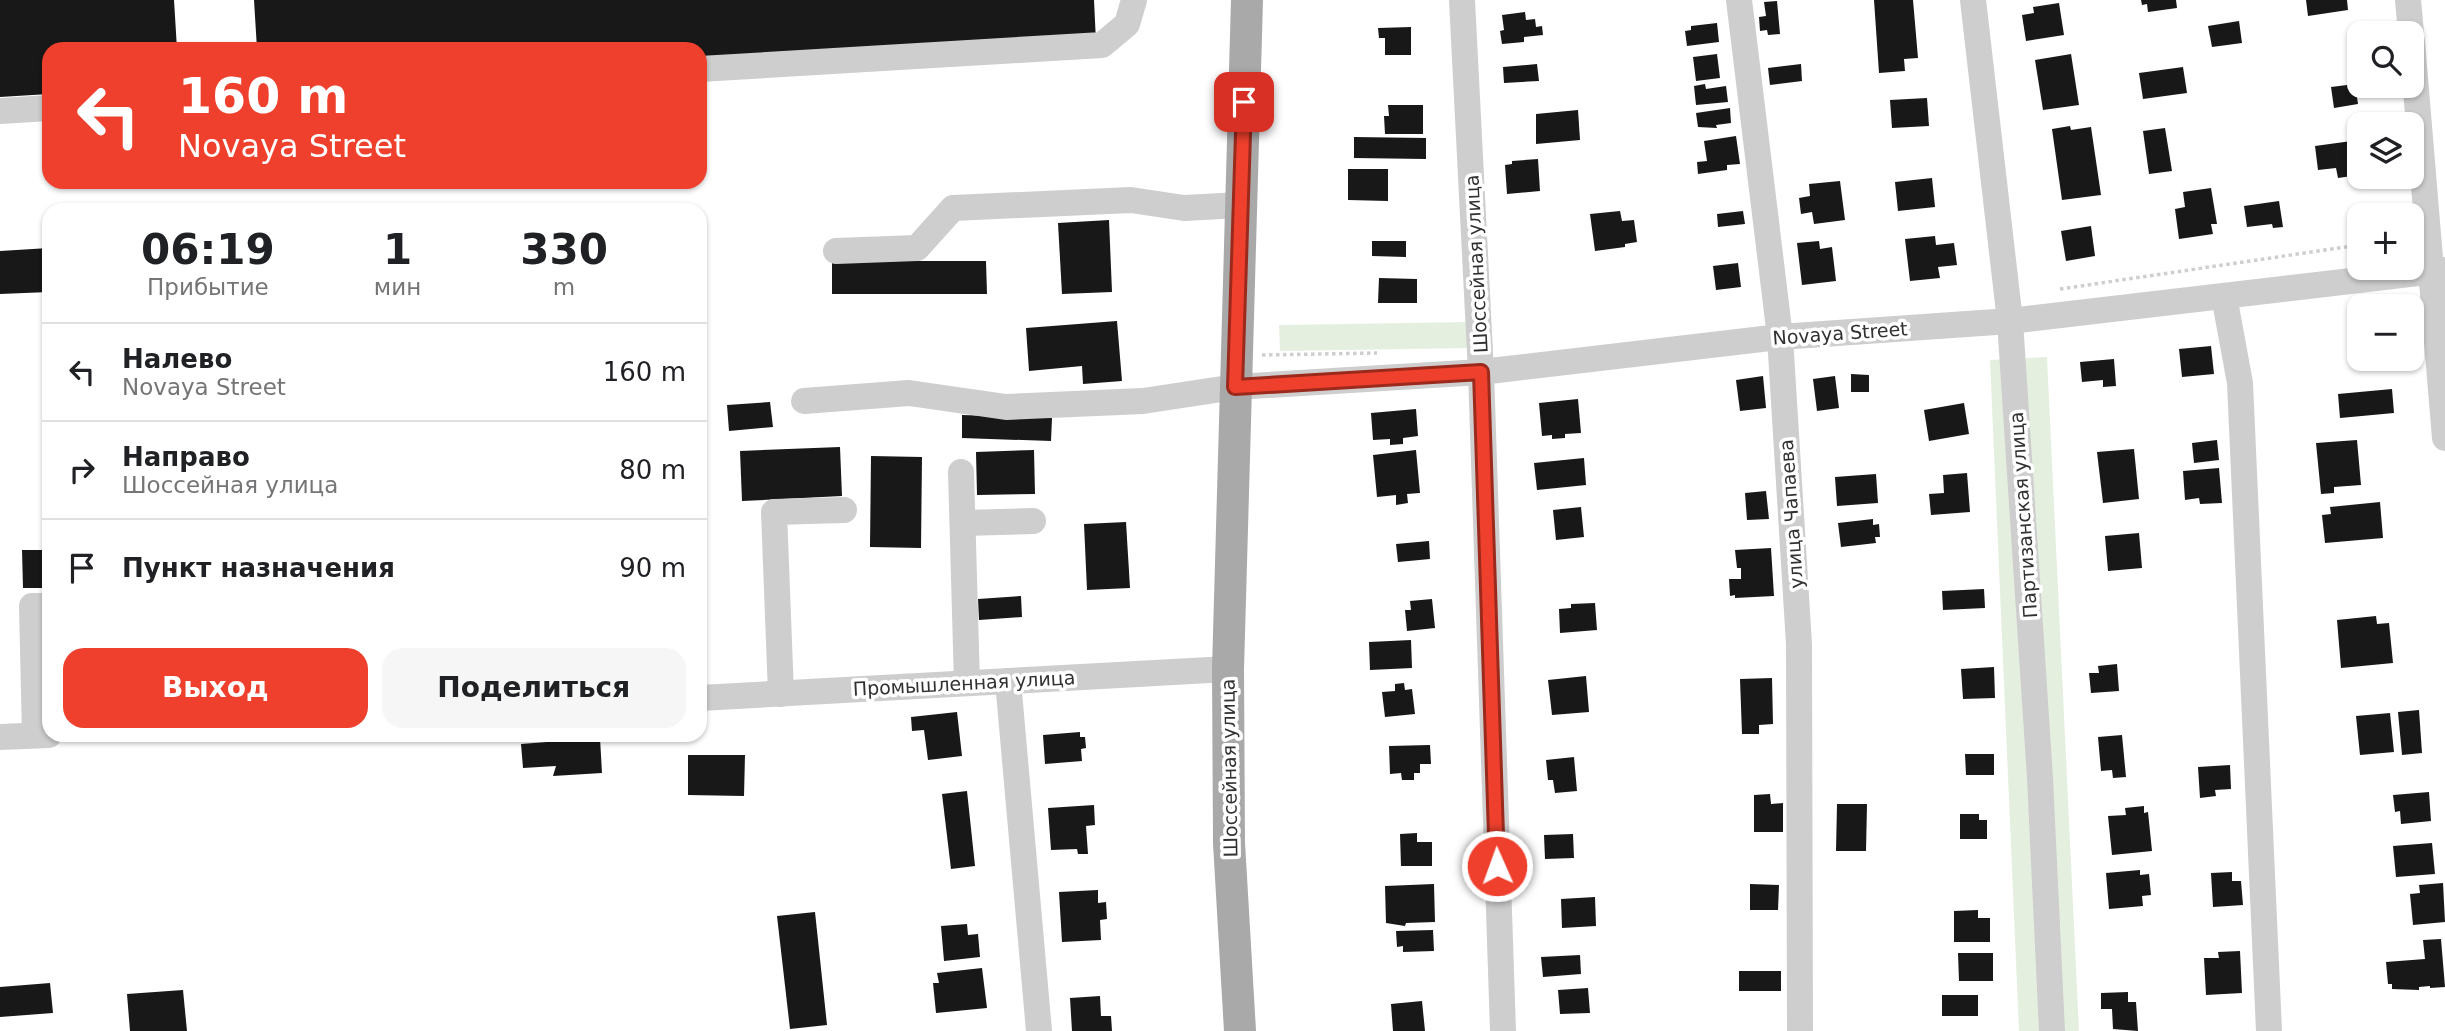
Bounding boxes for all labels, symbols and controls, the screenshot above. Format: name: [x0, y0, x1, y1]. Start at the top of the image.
map controls: [2347, 21, 2424, 371]
button: search: [2347, 21, 2424, 98]
text: 160 m: [178, 68, 348, 125]
icon: left: [63, 70, 154, 161]
pin: [1214, 72, 1274, 132]
icon: arrive: [1225, 83, 1263, 121]
button: layers: [2347, 112, 2424, 189]
text: Novaya Street: [178, 127, 406, 165]
street label: Шоссейная улица: [1460, 174, 1492, 354]
button: +: [2347, 203, 2424, 280]
text: 06:19: [141, 225, 275, 274]
text: 1: [383, 225, 412, 274]
text: 330: [520, 225, 608, 274]
text: Прибытие: [147, 274, 269, 300]
text: мин: [374, 274, 421, 300]
text: m: [553, 274, 575, 300]
button: −: [2347, 294, 2424, 371]
street label: Novaya Street: [1772, 317, 1908, 349]
text: Налево: [122, 344, 232, 374]
icon: left: [63, 353, 101, 391]
text: 160 m: [603, 357, 686, 387]
text: Novaya Street: [122, 374, 286, 400]
street label: Партизанская улица: [2005, 411, 2041, 619]
street label: улица Чапаева: [1775, 439, 1807, 589]
text: Направо: [122, 442, 250, 472]
icon: right: [63, 451, 101, 489]
text: 80 m: [619, 455, 686, 485]
text: Шоссейная улица: [122, 472, 338, 498]
icon: arrive: [63, 549, 101, 587]
text: Пункт назначения: [122, 553, 395, 583]
text: 90 m: [619, 553, 686, 583]
button: Выход: [63, 648, 368, 728]
button: Поделиться: [382, 648, 686, 728]
street label: Промышленная улица: [852, 666, 1076, 700]
street label: Шоссейная улица: [1216, 678, 1242, 858]
position arrow: [1460, 829, 1534, 903]

